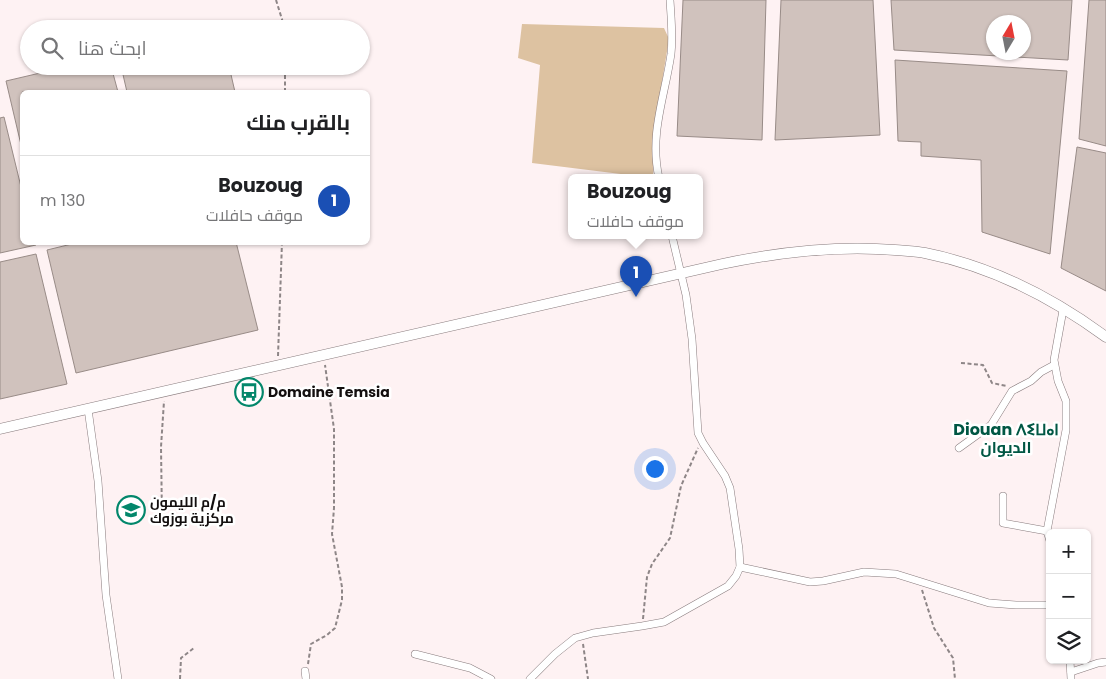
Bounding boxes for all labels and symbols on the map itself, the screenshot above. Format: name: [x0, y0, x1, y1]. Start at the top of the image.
north arrow: [986, 15, 1031, 60]
pin: 1: [620, 256, 652, 297]
bus stop icon: Domaine Temsia: [234, 377, 264, 407]
place label: Domaine Temsia: [268, 382, 390, 402]
district label: Diouan ⴷⵉⵡⴰⵏ الديوان: [953, 418, 1059, 459]
your location: [642, 456, 668, 482]
place label: م/م الليمون مركزية بوزوك: [150, 492, 234, 528]
school or university icon: م/م الليمون مركزية بوزوك: [116, 495, 146, 525]

